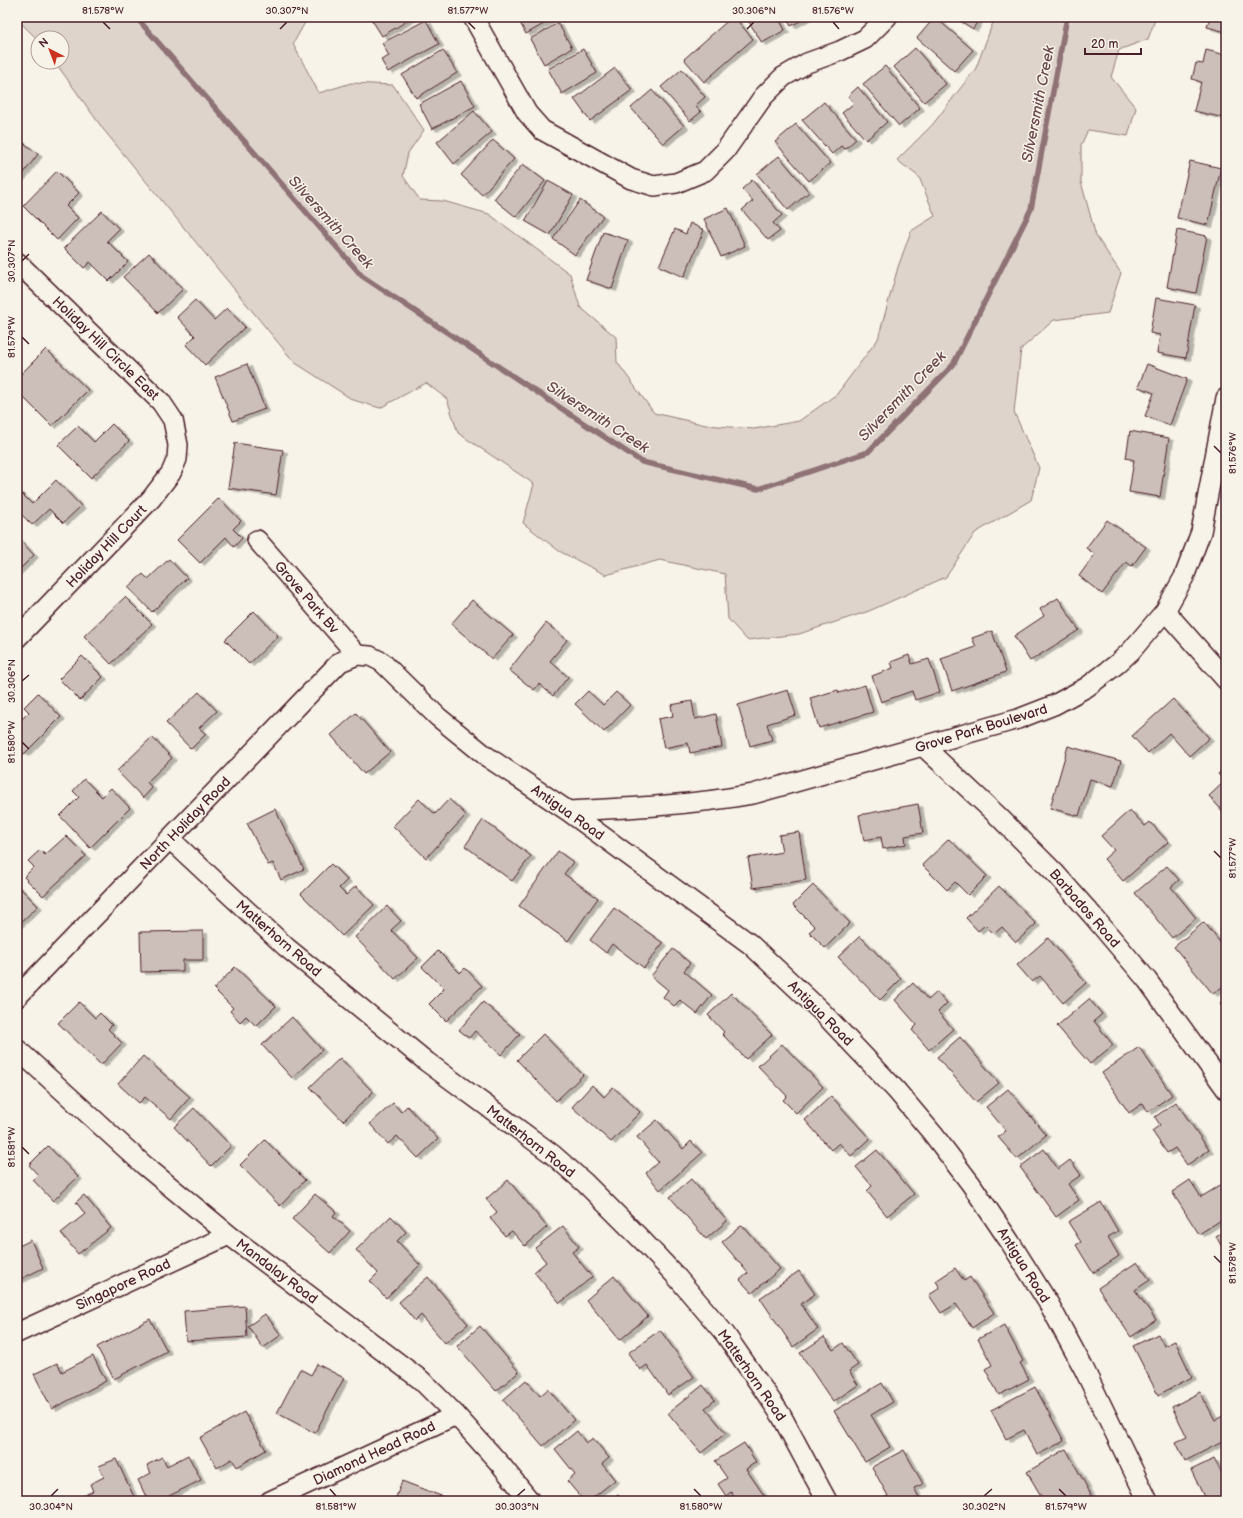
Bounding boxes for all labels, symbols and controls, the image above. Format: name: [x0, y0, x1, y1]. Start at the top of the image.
text: 81.578°W: [82, 5, 124, 17]
text: 30.307°N: [265, 5, 309, 17]
text: 81.577°W: [448, 5, 488, 17]
text: 30.306°N: [732, 5, 776, 17]
text: 81.576°W: [812, 5, 854, 17]
north arrow: [30, 30, 70, 70]
scale bar: [1085, 30, 1141, 56]
text: N: [36, 35, 51, 51]
text: 20 m: [1091, 37, 1118, 52]
water label: Silversmith Creek: [1018, 44, 1059, 164]
water label: Silversmith Creek: [284, 172, 378, 273]
text: 30.307°N: [6, 239, 18, 283]
street label: Holiday Hill Circle East: [49, 293, 163, 404]
text: 81.579°W: [6, 316, 18, 358]
water label: Silversmith Creek: [854, 347, 951, 446]
water label: Silversmith Creek: [543, 377, 653, 458]
text: 81.576°W: [1227, 432, 1239, 474]
street label: Holiday Hill Court: [63, 501, 151, 591]
street label: Grove Park Bv: [271, 558, 343, 637]
text: 30.306°N: [6, 659, 18, 703]
street label: Grove Park Boulevard: [913, 700, 1049, 757]
text: 81.580°W: [6, 721, 18, 763]
street label: North Holiday Road: [136, 773, 234, 874]
street label: Antigua Road: [528, 781, 608, 844]
text: 81.577°W: [1227, 838, 1239, 878]
street label: Barbados Road: [1046, 865, 1123, 951]
street label: Matterhorn Road: [232, 897, 325, 980]
street label: Antigua Road: [784, 977, 857, 1050]
street label: Matterhorn Road: [483, 1102, 578, 1181]
text: 81.581°W: [6, 1127, 18, 1167]
street label: Antigua Road: [994, 1225, 1053, 1306]
street label: Mandalay Road: [233, 1235, 321, 1308]
text: 81.578°W: [1227, 1242, 1239, 1284]
street label: Singapore Road: [73, 1255, 173, 1314]
street label: Matterhorn Road: [714, 1326, 789, 1424]
street label: Diamond Head Road: [310, 1418, 438, 1489]
text: 30.304°N: [29, 1501, 73, 1513]
text: 81.581°W: [316, 1501, 356, 1513]
text: 30.303°N: [495, 1501, 539, 1513]
text: 81.580°W: [680, 1501, 722, 1513]
text: 30.302°N: [962, 1501, 1006, 1513]
text: 81.579°W: [1045, 1501, 1087, 1513]

